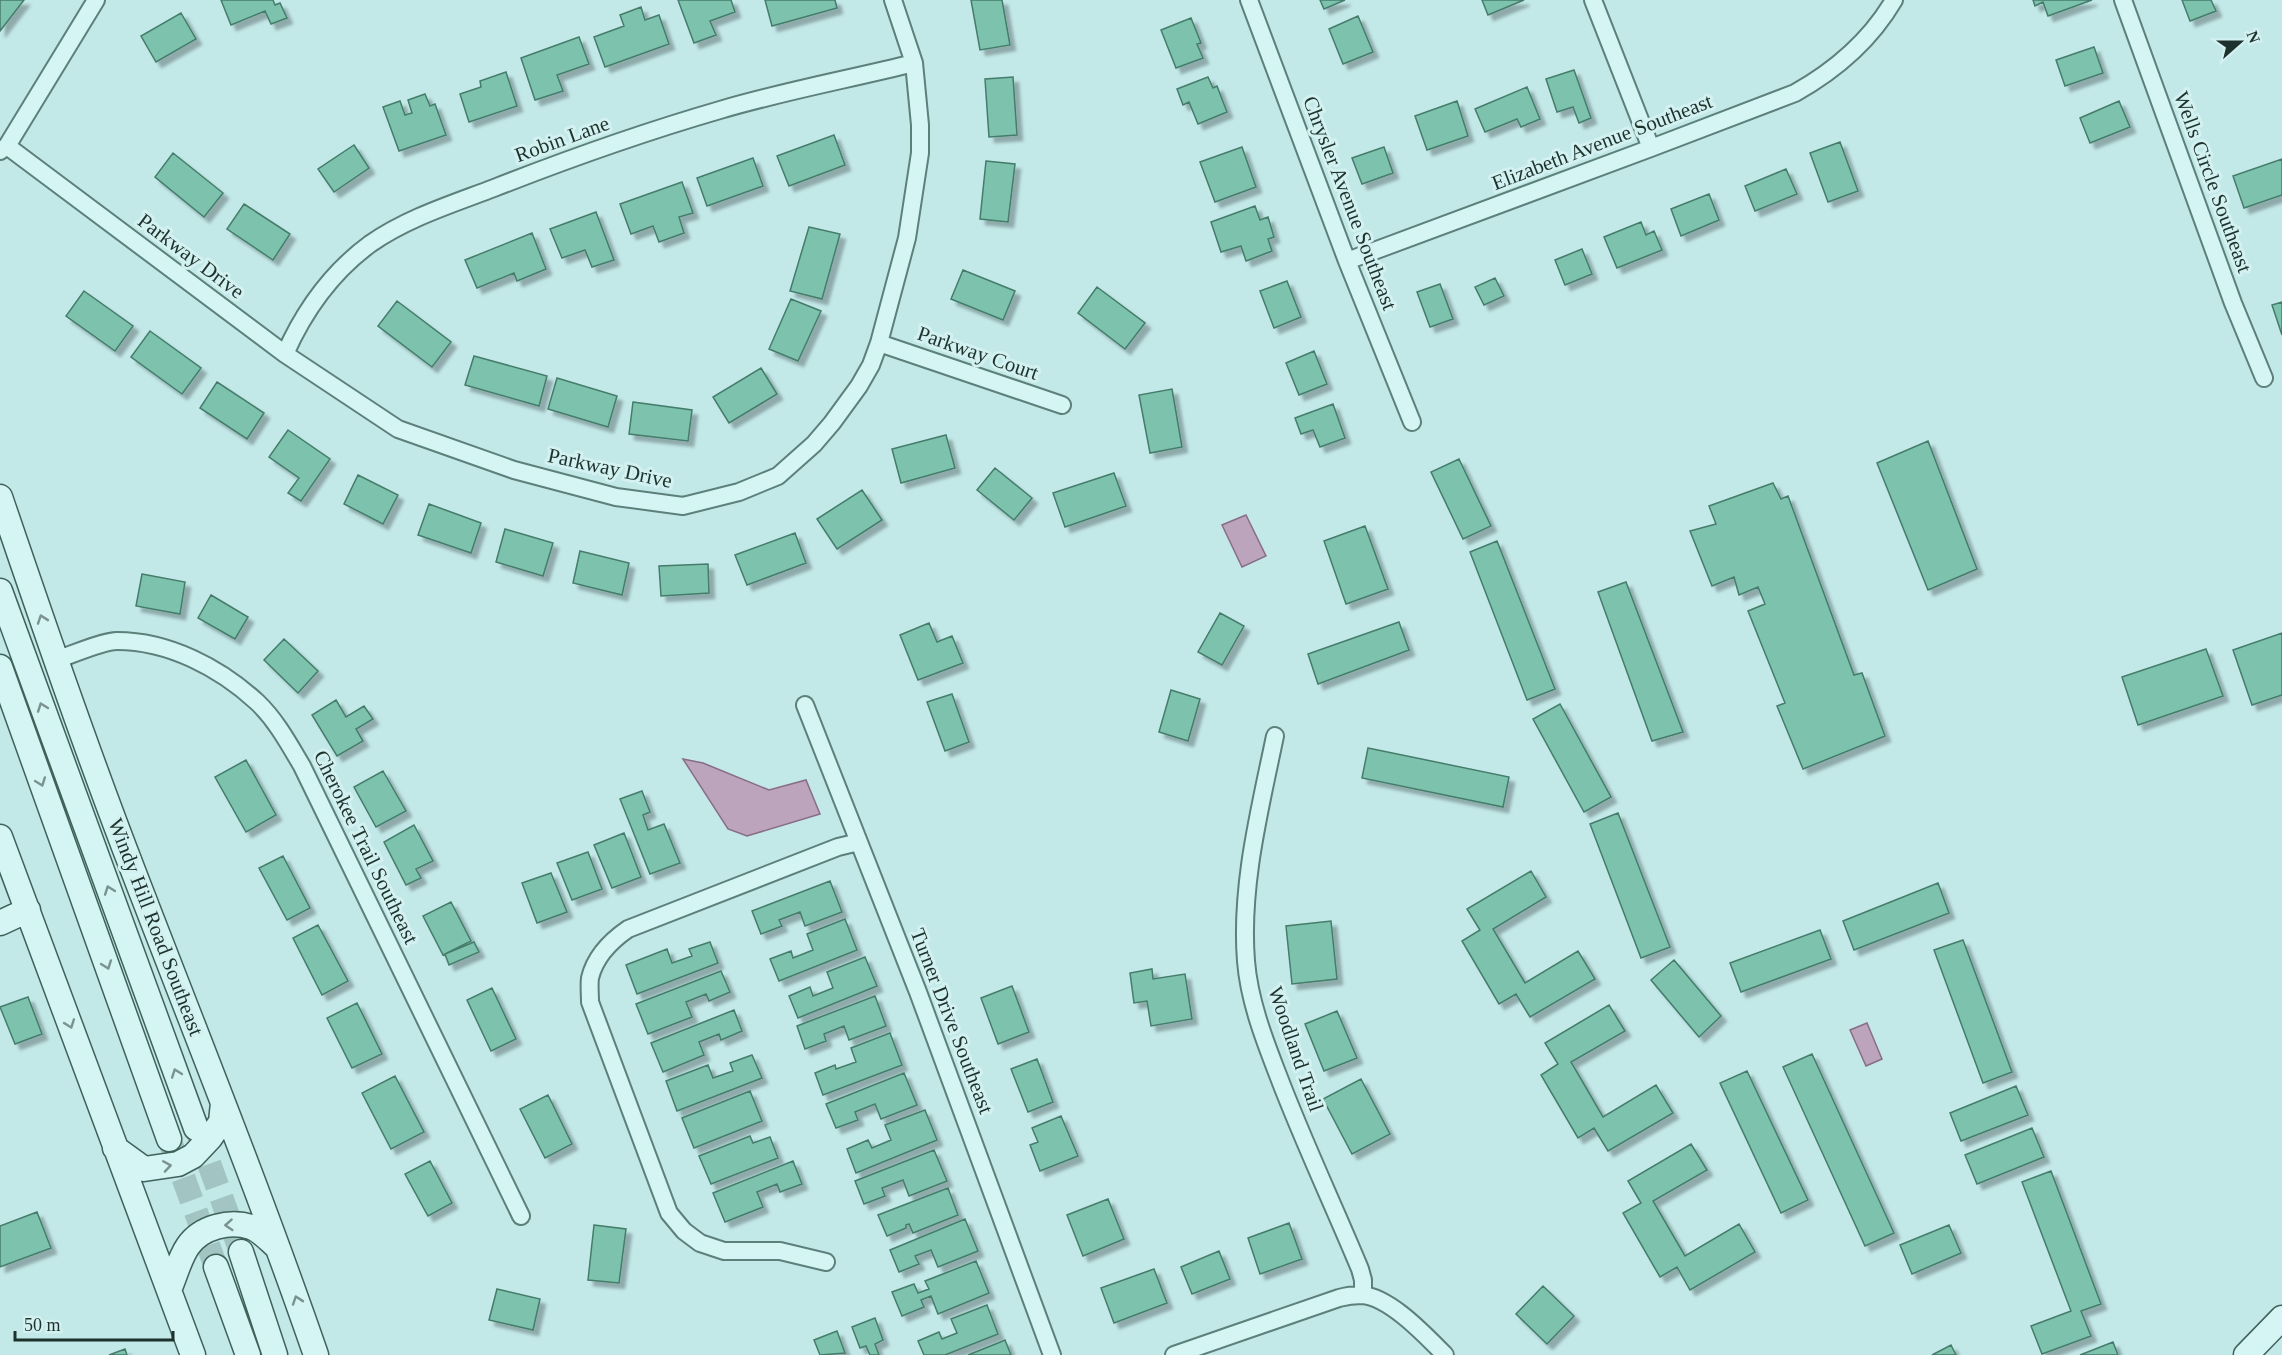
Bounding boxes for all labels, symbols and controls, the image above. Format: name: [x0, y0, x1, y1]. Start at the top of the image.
north arrow: [2210, 12, 2270, 72]
text: N: [2244, 28, 2264, 46]
street label: Wells Circle Southeast: [2169, 88, 2257, 276]
street label: Elizabeth Avenue Southeast: [1488, 89, 1716, 195]
street label: Chrysler Avenue Southeast: [1298, 93, 1402, 313]
street label: Robin Lane: [512, 111, 612, 167]
street label: Parkway Drive: [133, 208, 249, 304]
street label: Parkway Court: [914, 321, 1042, 385]
street label: Parkway Drive: [546, 443, 674, 493]
one-way arrow: [37, 614, 50, 625]
one-way arrow: [37, 702, 50, 713]
street label: Cherokee Trail Southeast: [309, 746, 423, 948]
one-way arrow: [33, 776, 46, 787]
street label: Windy Hill Road Southeast: [103, 815, 209, 1039]
one-way arrow: [104, 885, 117, 896]
street label: Turner Drive Southeast: [906, 925, 998, 1117]
one-way arrow: [99, 959, 112, 970]
street label: Woodland Trail: [1263, 983, 1329, 1115]
one-way arrow: [62, 1018, 75, 1028]
one-way arrow: [171, 1068, 183, 1079]
one-way arrow: [161, 1160, 171, 1173]
one-way arrow: [224, 1219, 233, 1232]
one-way arrow: [291, 1295, 304, 1306]
scale bar: [15, 1304, 172, 1342]
text: 50 m: [24, 1315, 61, 1335]

